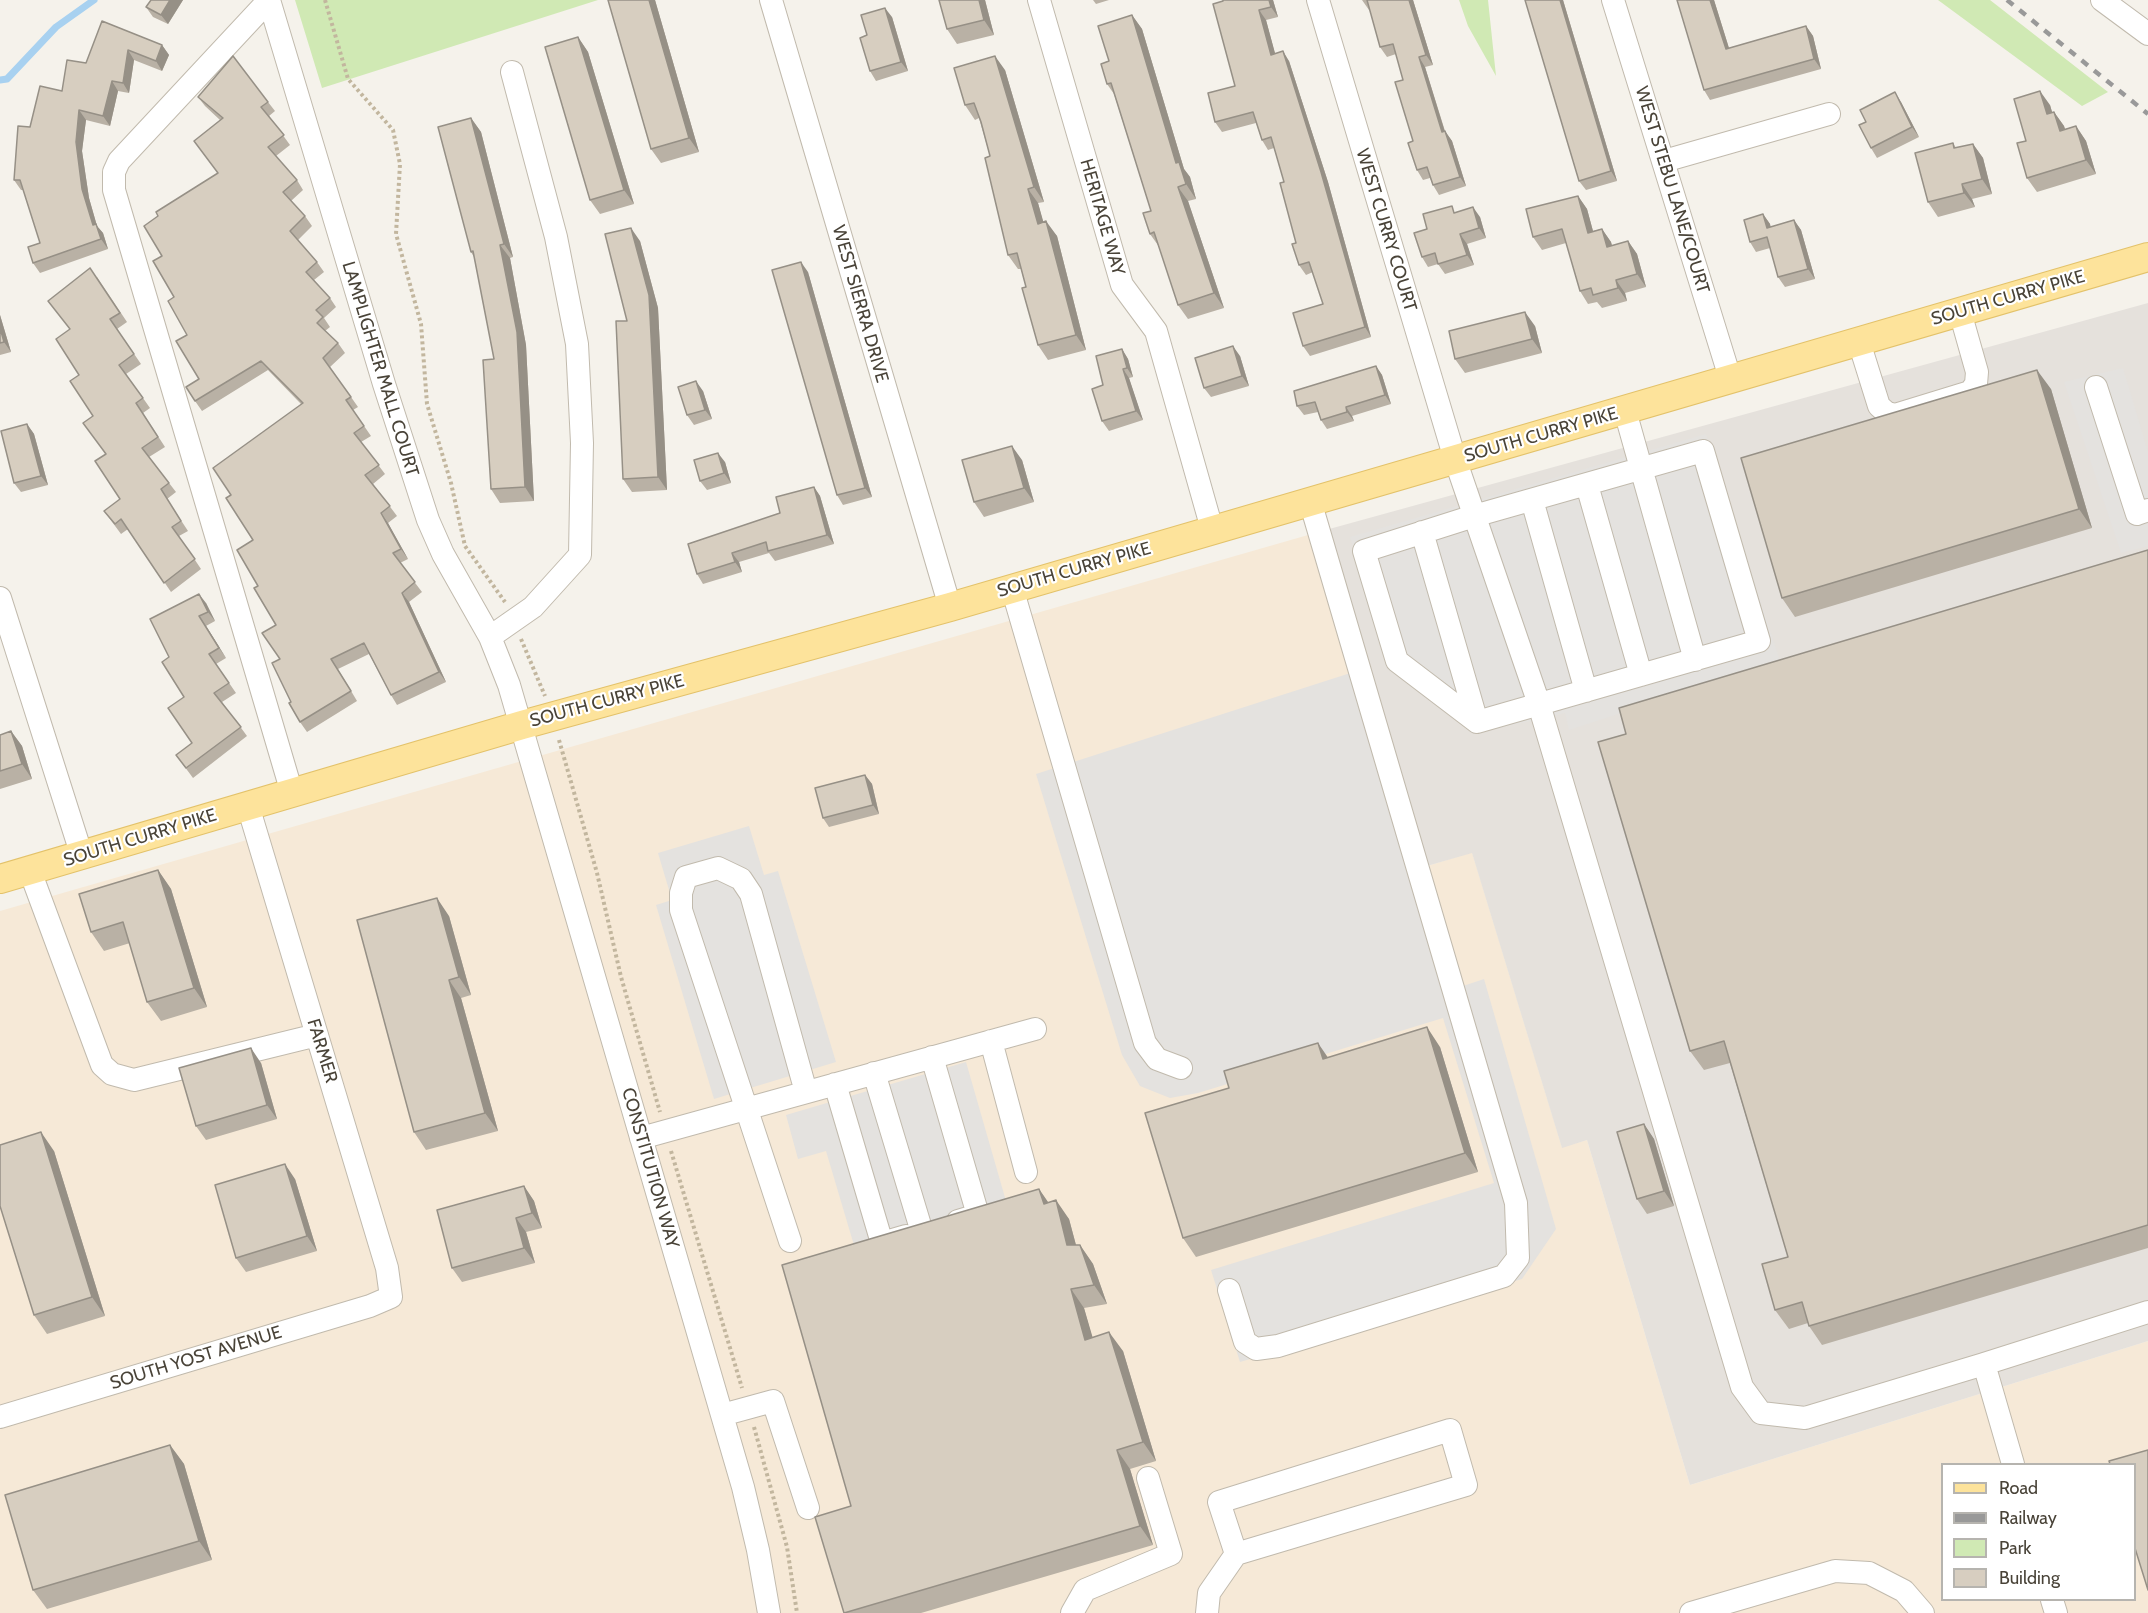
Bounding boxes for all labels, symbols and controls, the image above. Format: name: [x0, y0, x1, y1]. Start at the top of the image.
street label: WEST STEBU LANE/COURT: [1630, 84, 1714, 296]
street label: WEST CURRY COURT: [1351, 146, 1421, 314]
street label: HERITAGE WAY: [1075, 156, 1129, 278]
street label: WEST SIERRA DRIVE: [827, 223, 893, 385]
street label: LAMPLIGHTER MALL COURT: [337, 259, 423, 479]
street label: SOUTH CURRY PIKE: [1929, 266, 2087, 330]
street label: SOUTH CURRY PIKE: [1462, 403, 1620, 467]
street label: SOUTH CURRY PIKE: [995, 538, 1153, 602]
street label: SOUTH CURRY PIKE: [528, 670, 686, 732]
street label: SOUTH CURRY PIKE: [61, 804, 219, 872]
street label: FARMER: [302, 1016, 342, 1086]
street label: CONSTITUTION WAY: [617, 1085, 683, 1251]
street label: SOUTH YOST AVENUE: [108, 1322, 284, 1394]
legend: [1941, 1463, 2136, 1601]
text: Road: [1999, 1477, 2038, 1499]
text: Railway: [1999, 1507, 2057, 1529]
text: Park: [1999, 1537, 2031, 1559]
text: Building: [1999, 1567, 2060, 1589]

